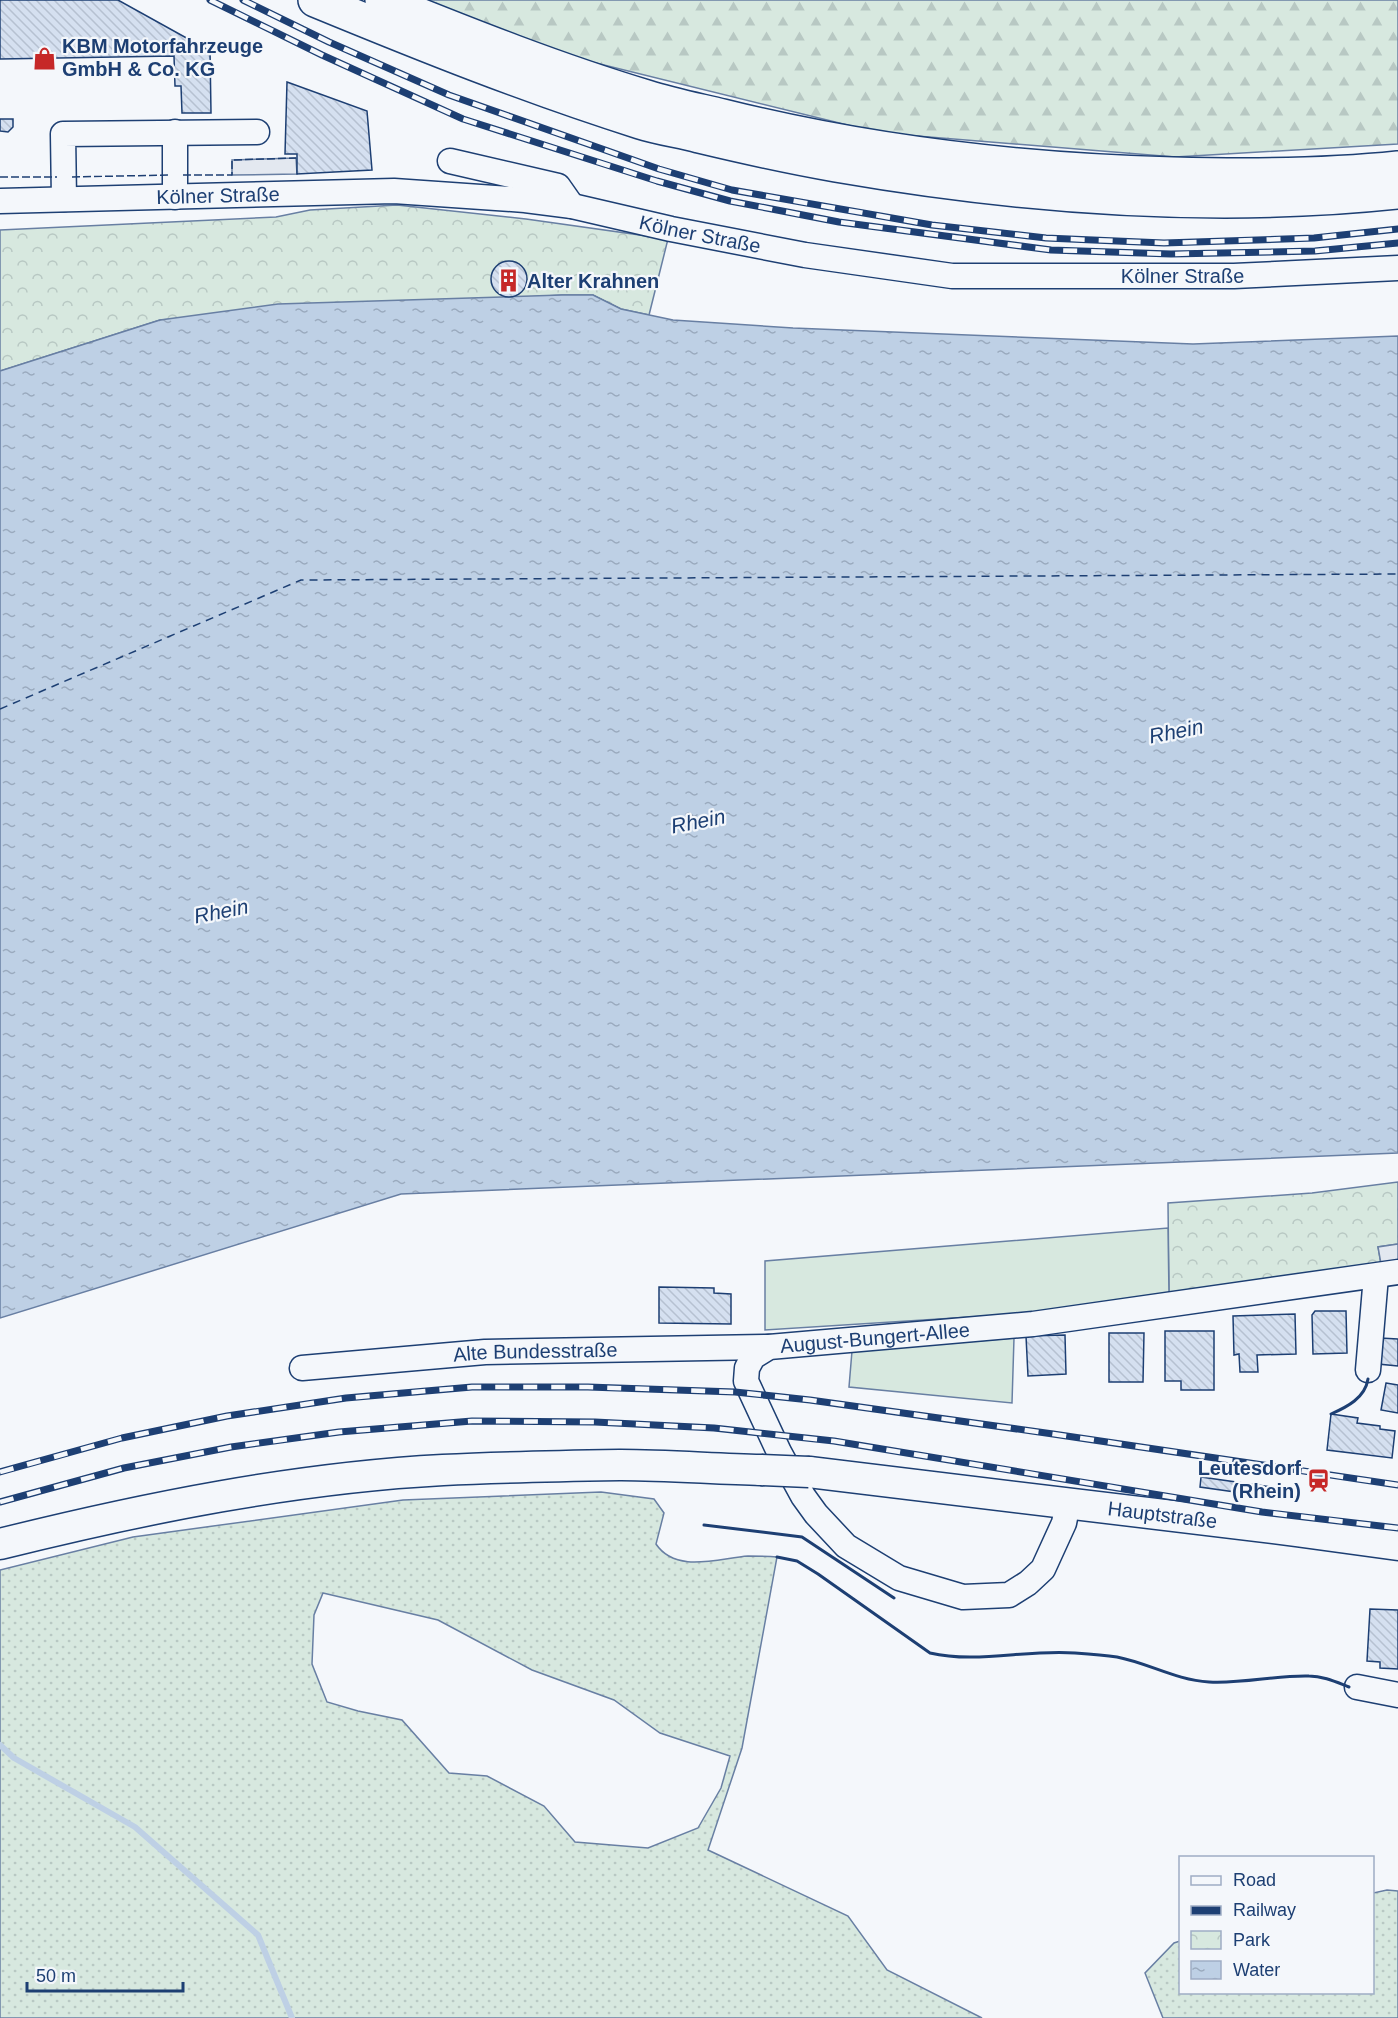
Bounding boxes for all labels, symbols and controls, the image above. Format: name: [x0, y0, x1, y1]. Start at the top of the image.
place label: KBM Motorfahrzeuge GmbH & Co. KG: [62, 35, 263, 80]
shop icon: KBM Motorfahrzeuge GmbH & Co. KG: [31, 45, 57, 71]
street label: Kölner Straße: [156, 183, 280, 208]
street label: Kölner Straße: [637, 211, 763, 257]
street label: Kölner Straße: [1121, 265, 1245, 287]
building icon: Alter Krahnen: [496, 268, 522, 294]
place label: Alter Krahnen: [527, 270, 659, 292]
water label: Rhein: [1147, 714, 1205, 748]
water label: Rhein: [669, 804, 727, 838]
water label: Rhein: [192, 894, 250, 928]
street label: August-Bungert-Allee: [779, 1319, 971, 1357]
street label: Alte Bundesstraße: [452, 1339, 618, 1366]
place label: Leutesdorf (Rhein): [1198, 1457, 1301, 1502]
station icon: Leutesdorf (Rhein): [1306, 1467, 1332, 1493]
street label: Hauptstraße: [1106, 1497, 1218, 1532]
legend: [1179, 1856, 1374, 1994]
text: Road: [1233, 1870, 1276, 1890]
text: Railway: [1233, 1900, 1296, 1920]
text: Park: [1233, 1930, 1271, 1950]
scale bar: [27, 1955, 183, 1993]
text: Water: [1233, 1960, 1280, 1980]
text: 50 m: [36, 1966, 76, 1986]

